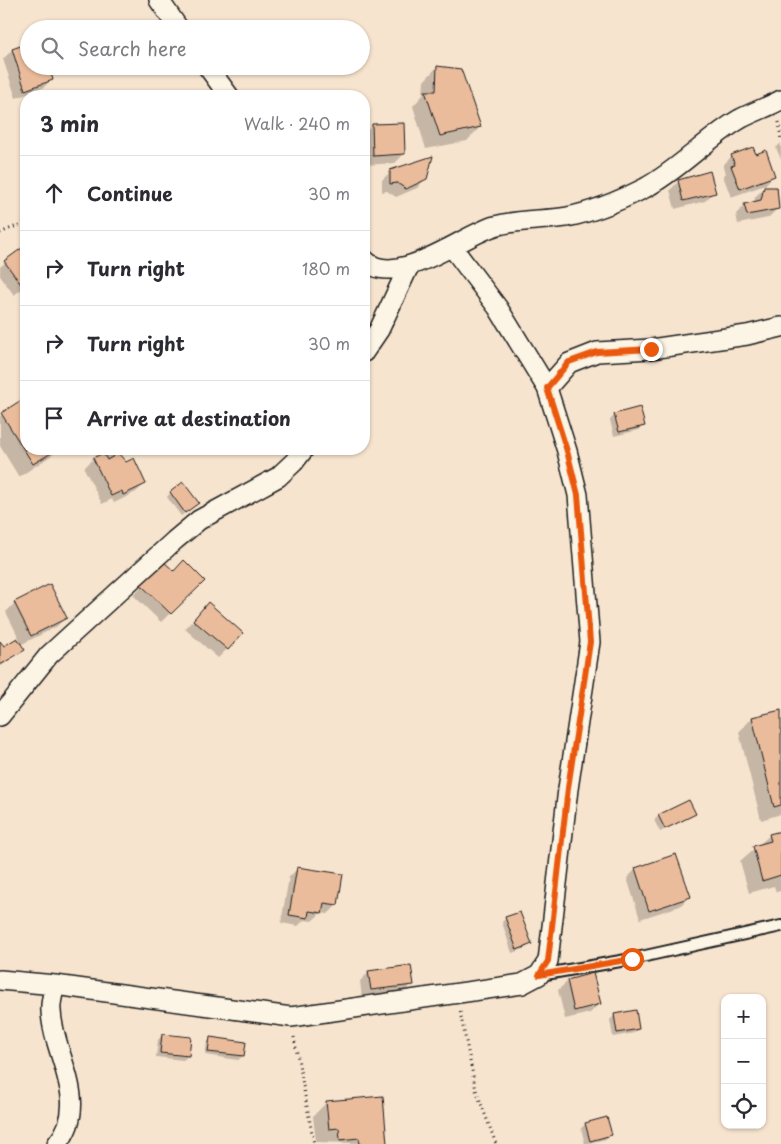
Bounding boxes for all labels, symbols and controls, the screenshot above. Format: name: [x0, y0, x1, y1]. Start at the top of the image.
search box: [20, 20, 370, 75]
icon: search: [38, 34, 66, 62]
text: Search here: [78, 34, 187, 62]
text: 3 min: [40, 107, 99, 139]
text: Walk · 240 m: [244, 111, 350, 135]
icon: ahead: [40, 179, 68, 207]
text: Continue: [87, 179, 173, 207]
text: 30 m: [308, 181, 350, 205]
icon: right: [40, 254, 68, 282]
text: Turn right: [87, 254, 185, 282]
text: 180 m: [302, 256, 350, 280]
icon: right: [40, 329, 68, 357]
text: Turn right: [87, 329, 185, 357]
text: 30 m: [308, 331, 350, 355]
route end: [640, 338, 663, 361]
icon: arrive: [40, 404, 68, 432]
text: Arrive at destination: [87, 404, 291, 432]
route start: [621, 948, 644, 971]
map controls: [721, 994, 766, 1129]
button: +: [721, 994, 766, 1039]
button: −: [721, 1039, 766, 1084]
button: locate: [721, 1084, 766, 1129]

